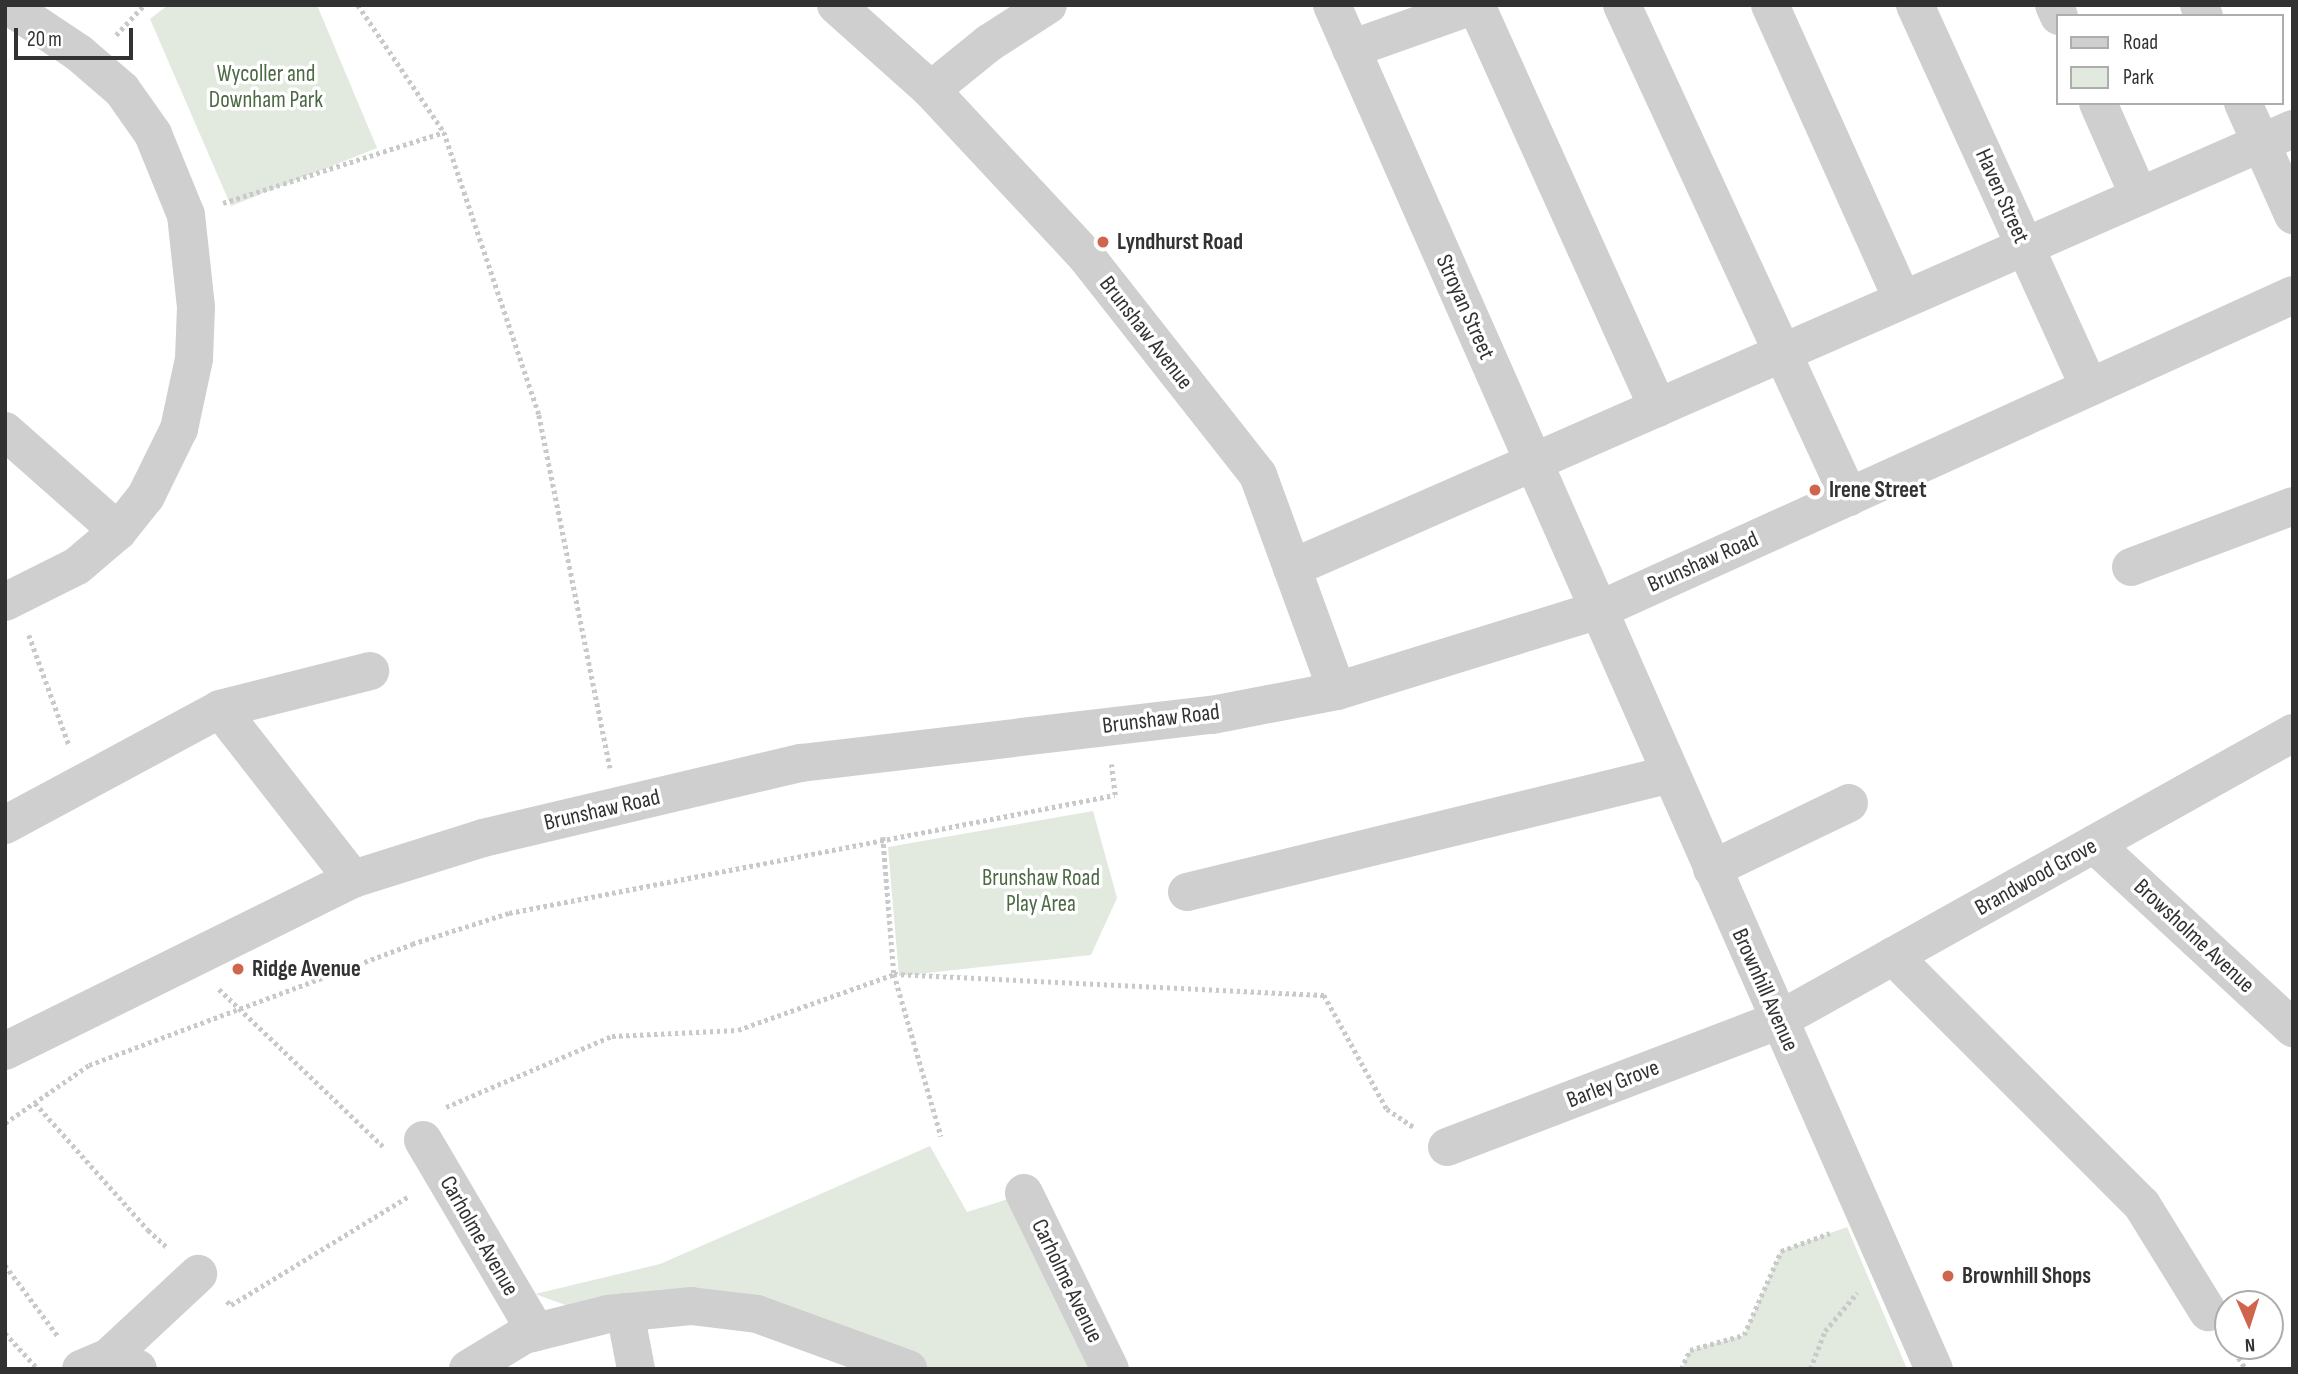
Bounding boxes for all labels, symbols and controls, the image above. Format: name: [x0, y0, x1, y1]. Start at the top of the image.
scale bar: [18, 14, 136, 58]
legend: [2056, 14, 2284, 105]
text: 20 m: [27, 27, 62, 52]
text: Road: [2123, 30, 2158, 55]
park label: Wycoller and Downham Park: [209, 60, 323, 114]
text: Park: [2123, 65, 2154, 90]
street label: Haven Street: [1969, 145, 2035, 247]
place label: Lyndhurst Road: [1117, 228, 1243, 256]
marker: Lyndhurst Road: [1095, 234, 1111, 250]
street label: Stroyan Street: [1430, 250, 1500, 364]
street label: Brunshaw Avenue: [1093, 271, 1199, 395]
place label: Irene Street: [1829, 476, 1926, 504]
marker: Irene Street: [1807, 482, 1823, 498]
street label: Brunshaw Road: [1643, 525, 1763, 599]
street label: Brunshaw Road: [1101, 698, 1221, 740]
street label: Brunshaw Road: [541, 783, 663, 837]
street label: Brandwood Grove: [1970, 832, 2102, 922]
park label: Brunshaw Road Play Area: [982, 864, 1100, 918]
street label: Browsholme Avenue: [2128, 873, 2260, 999]
street label: Brownhill Avenue: [1726, 924, 1804, 1056]
place label: Ridge Avenue: [252, 955, 361, 983]
marker: Ridge Avenue: [230, 961, 246, 977]
street label: Barley Grove: [1563, 1054, 1663, 1114]
street label: Carholme Avenue: [434, 1171, 524, 1301]
street label: Carholme Avenue: [1025, 1215, 1109, 1347]
place label: Brownhill Shops: [1962, 1262, 2091, 1290]
marker: Brownhill Shops: [1940, 1268, 1956, 1284]
north arrow: [2214, 1290, 2284, 1360]
text: N: [2244, 1333, 2256, 1356]

